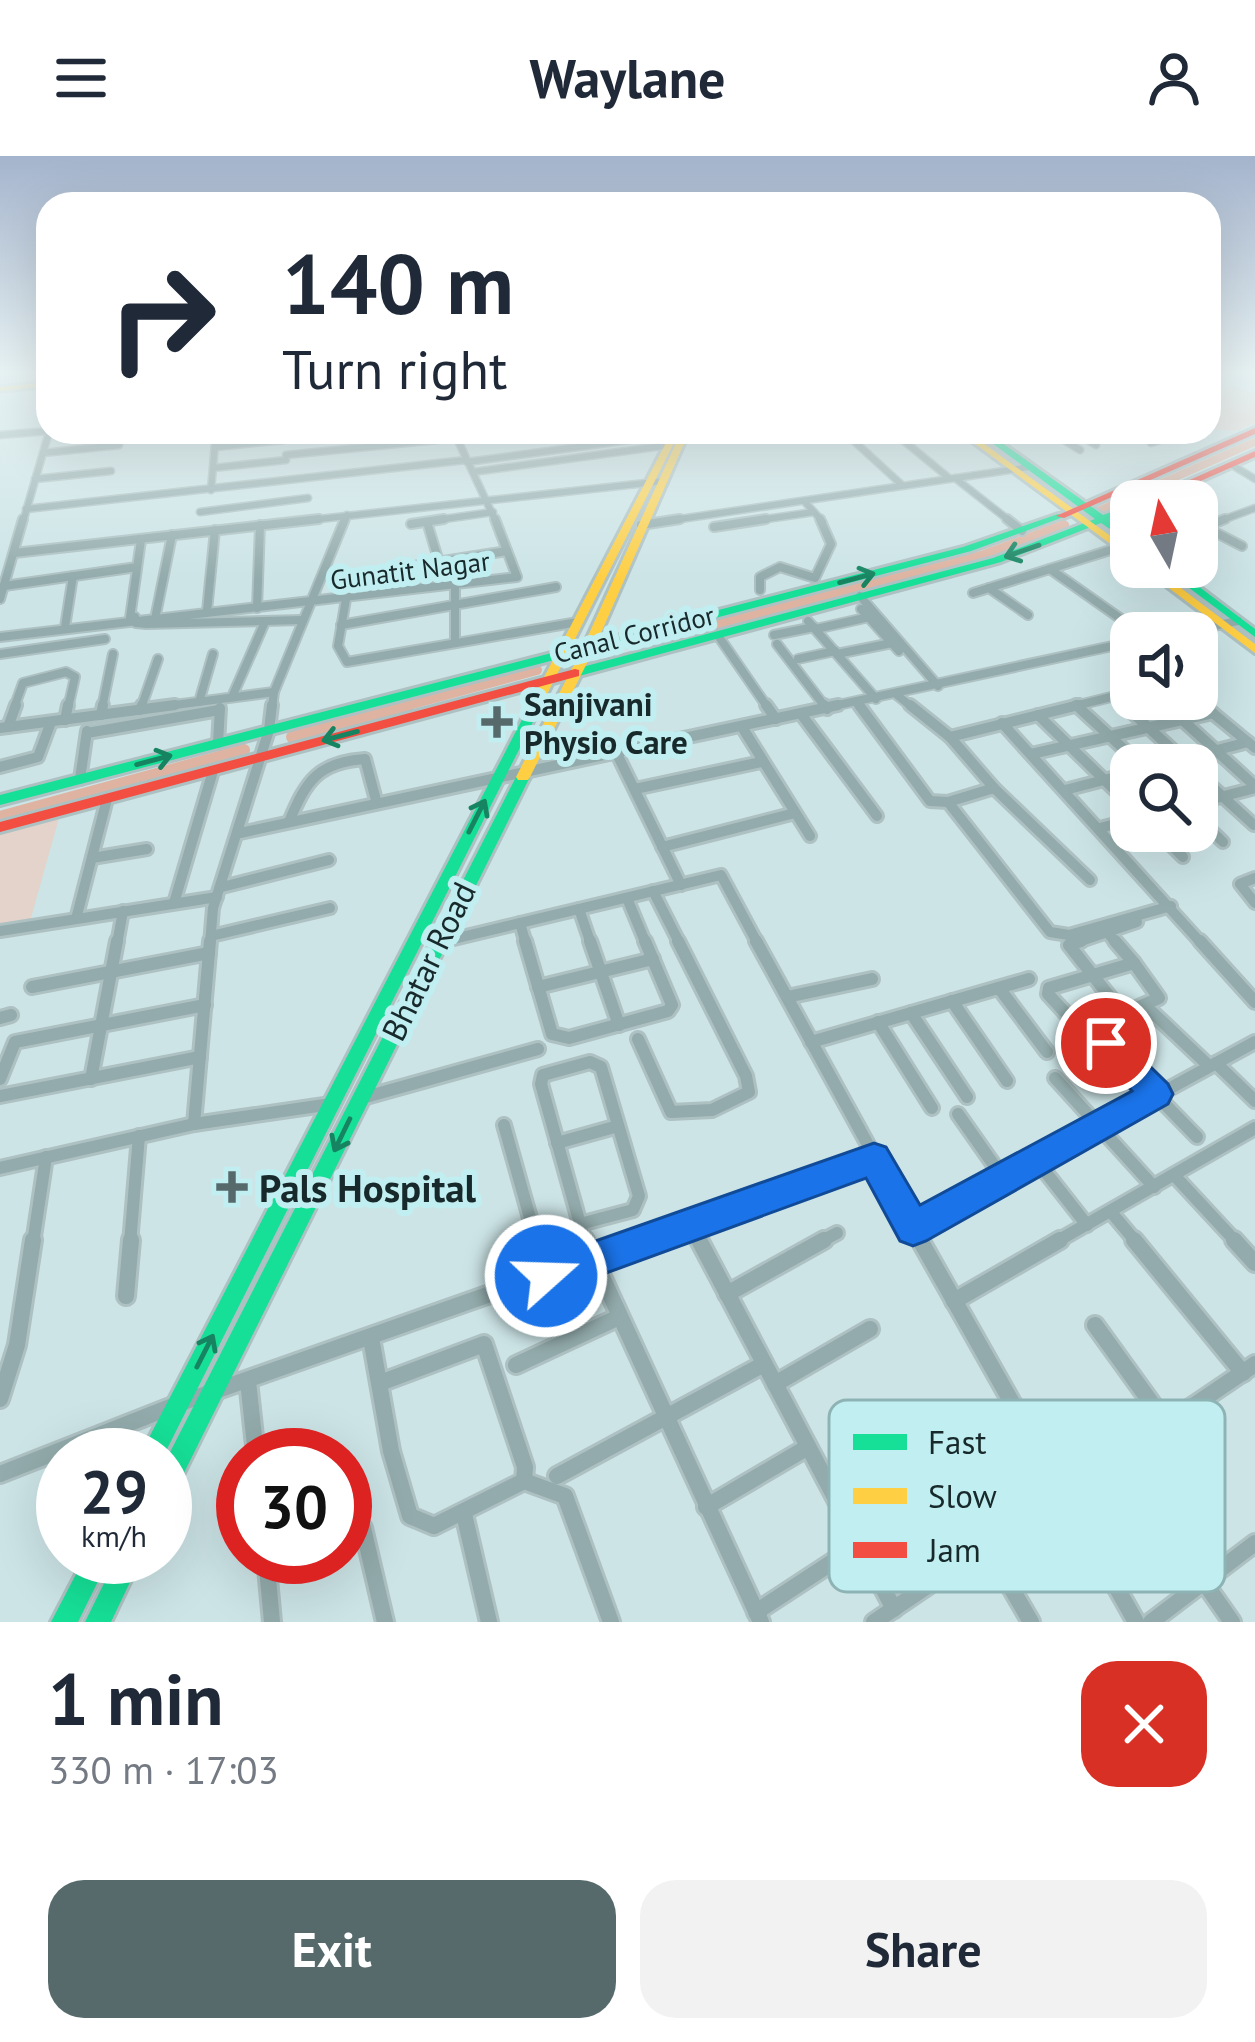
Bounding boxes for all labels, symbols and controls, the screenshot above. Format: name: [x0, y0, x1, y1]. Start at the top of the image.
text: Waylane: [529, 43, 726, 113]
icon: menu: [48, 45, 114, 111]
icon: person: [1141, 45, 1207, 111]
text: 140 m: [282, 228, 514, 337]
icon: right: [84, 240, 240, 396]
text: Turn right: [282, 334, 507, 404]
north arrow: [1110, 480, 1218, 588]
map controls: [1110, 480, 1218, 852]
one-way arrow: [1004, 542, 1041, 563]
street label: Gunatit Nagar: [328, 543, 492, 597]
one-way arrow: [837, 566, 875, 588]
street label: Canal Corridor: [550, 598, 718, 670]
button: sound: [1110, 612, 1218, 720]
place label: Sanjivani Physio Care: [524, 682, 688, 763]
marker: Sanjivani Physio Care: [481, 706, 513, 738]
one-way arrow: [321, 727, 359, 749]
button: search: [1110, 744, 1218, 852]
one-way arrow: [134, 748, 172, 770]
one-way arrow: [466, 799, 489, 834]
street label: Bhatar Road: [371, 875, 485, 1047]
pin: [1055, 992, 1157, 1094]
icon: arrive: [1073, 1010, 1139, 1076]
one-way arrow: [330, 1116, 352, 1152]
place label: Pals Hospital: [259, 1162, 477, 1213]
marker: Pals Hospital: [216, 1171, 248, 1203]
position arrow: [483, 1213, 609, 1339]
one-way arrow: [195, 1334, 218, 1369]
legend: [829, 1400, 1225, 1592]
text: Fast: [928, 1420, 987, 1463]
speed limit sign: 30: [216, 1428, 372, 1584]
text: 29: [80, 1452, 148, 1530]
text: Slow: [928, 1474, 997, 1517]
text: km/h: [81, 1516, 147, 1555]
text: Jam: [926, 1528, 981, 1571]
text: 1 min: [48, 1652, 224, 1745]
button: close: [1081, 1661, 1207, 1787]
text: 330 m · 17:03: [48, 1744, 279, 1795]
button: Exit: [48, 1880, 616, 2018]
button: Share: [640, 1880, 1207, 2018]

